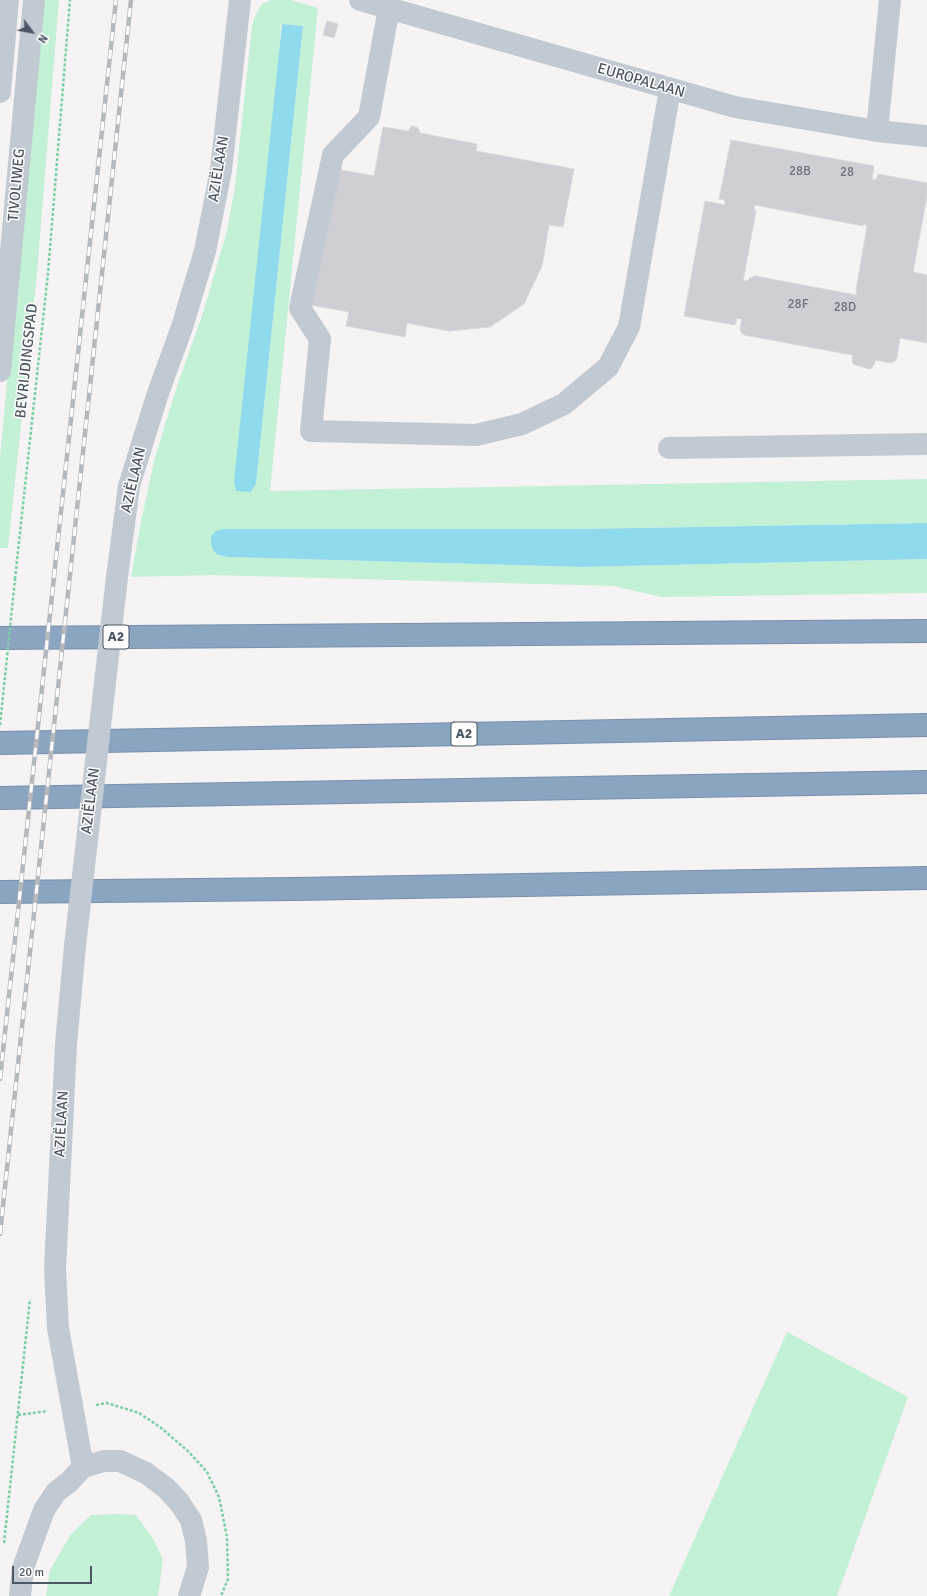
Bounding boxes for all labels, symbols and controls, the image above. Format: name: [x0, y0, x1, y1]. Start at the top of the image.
north arrow: [12, 12, 52, 52]
text: N: [35, 32, 50, 45]
street label: EUROPALAAN: [595, 60, 687, 102]
street label: AZIËLAAN: [205, 135, 233, 203]
street label: TIVOLIWEG: [5, 148, 29, 222]
house number: 28B: [789, 164, 811, 180]
house number: 28: [840, 165, 854, 181]
house number: 28F: [788, 297, 808, 313]
house number: 28D: [834, 300, 856, 316]
street label: BEVRIJDINGSPAD: [12, 303, 42, 419]
street label: AZIËLAAN: [118, 445, 150, 515]
road number: A2: [103, 625, 129, 649]
road number: A2: [451, 722, 477, 746]
street label: AZIËLAAN: [78, 767, 104, 835]
street label: AZIËLAAN: [51, 1090, 73, 1158]
scale bar: [14, 1558, 94, 1584]
text: 20 m: [19, 1565, 44, 1580]

